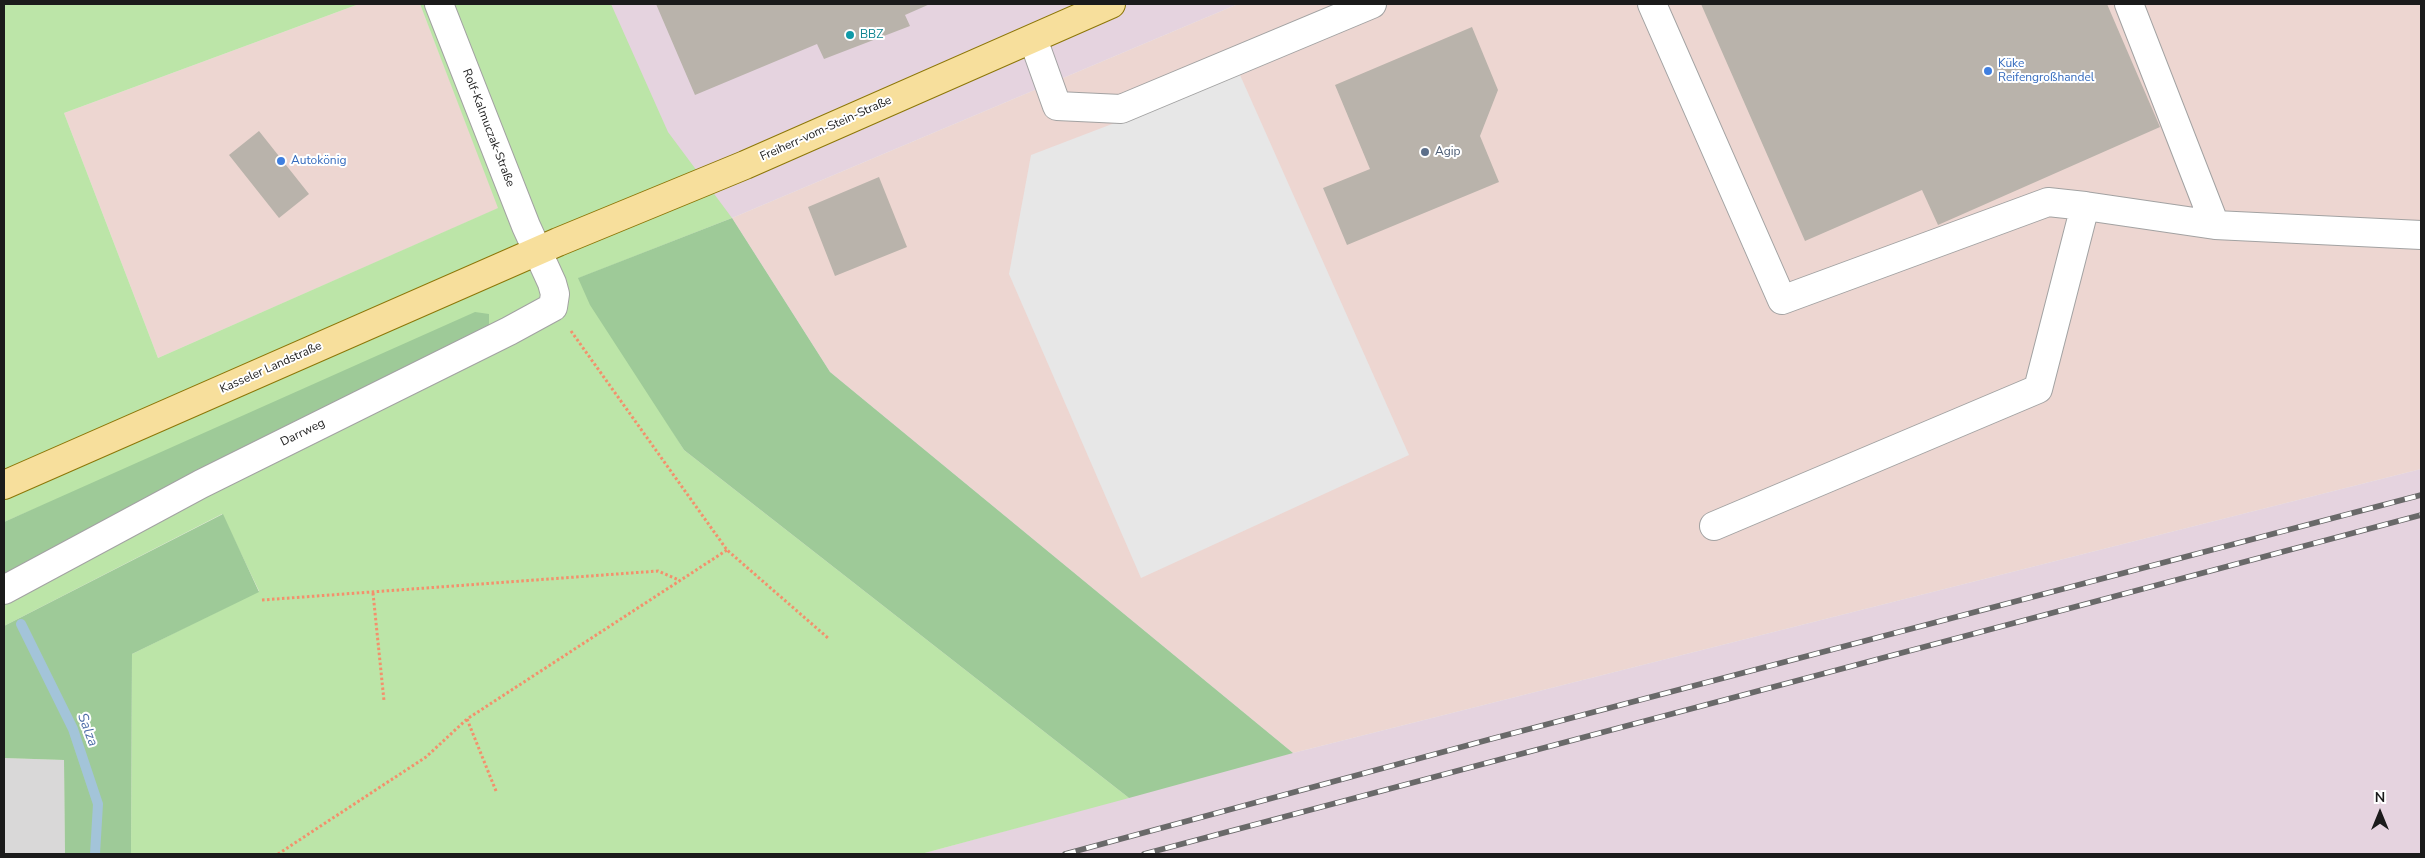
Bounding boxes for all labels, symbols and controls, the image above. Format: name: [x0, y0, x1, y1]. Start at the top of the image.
place label: BBZ: [860, 28, 883, 42]
marker: BBZ: [844, 29, 856, 41]
place label: Küke Reifengroßhandel: [1998, 57, 2094, 85]
marker: Küke Reifengroßhandel: [1982, 65, 1994, 77]
street label: Rolf-Kalmuczak-Straße: [459, 67, 517, 189]
street label: Freiherr-vom-Stein-Straße: [758, 93, 894, 165]
place label: Agip: [1435, 145, 1460, 159]
marker: Agip: [1419, 146, 1431, 158]
place label: Autokönig: [291, 154, 346, 168]
marker: Autokönig: [275, 155, 287, 167]
street label: Kasseler Landstraße: [218, 339, 324, 397]
street label: Darrweg: [278, 416, 328, 450]
water label: Salza: [73, 711, 101, 749]
north arrow: [2355, 788, 2405, 838]
text: N: [2375, 788, 2385, 807]

